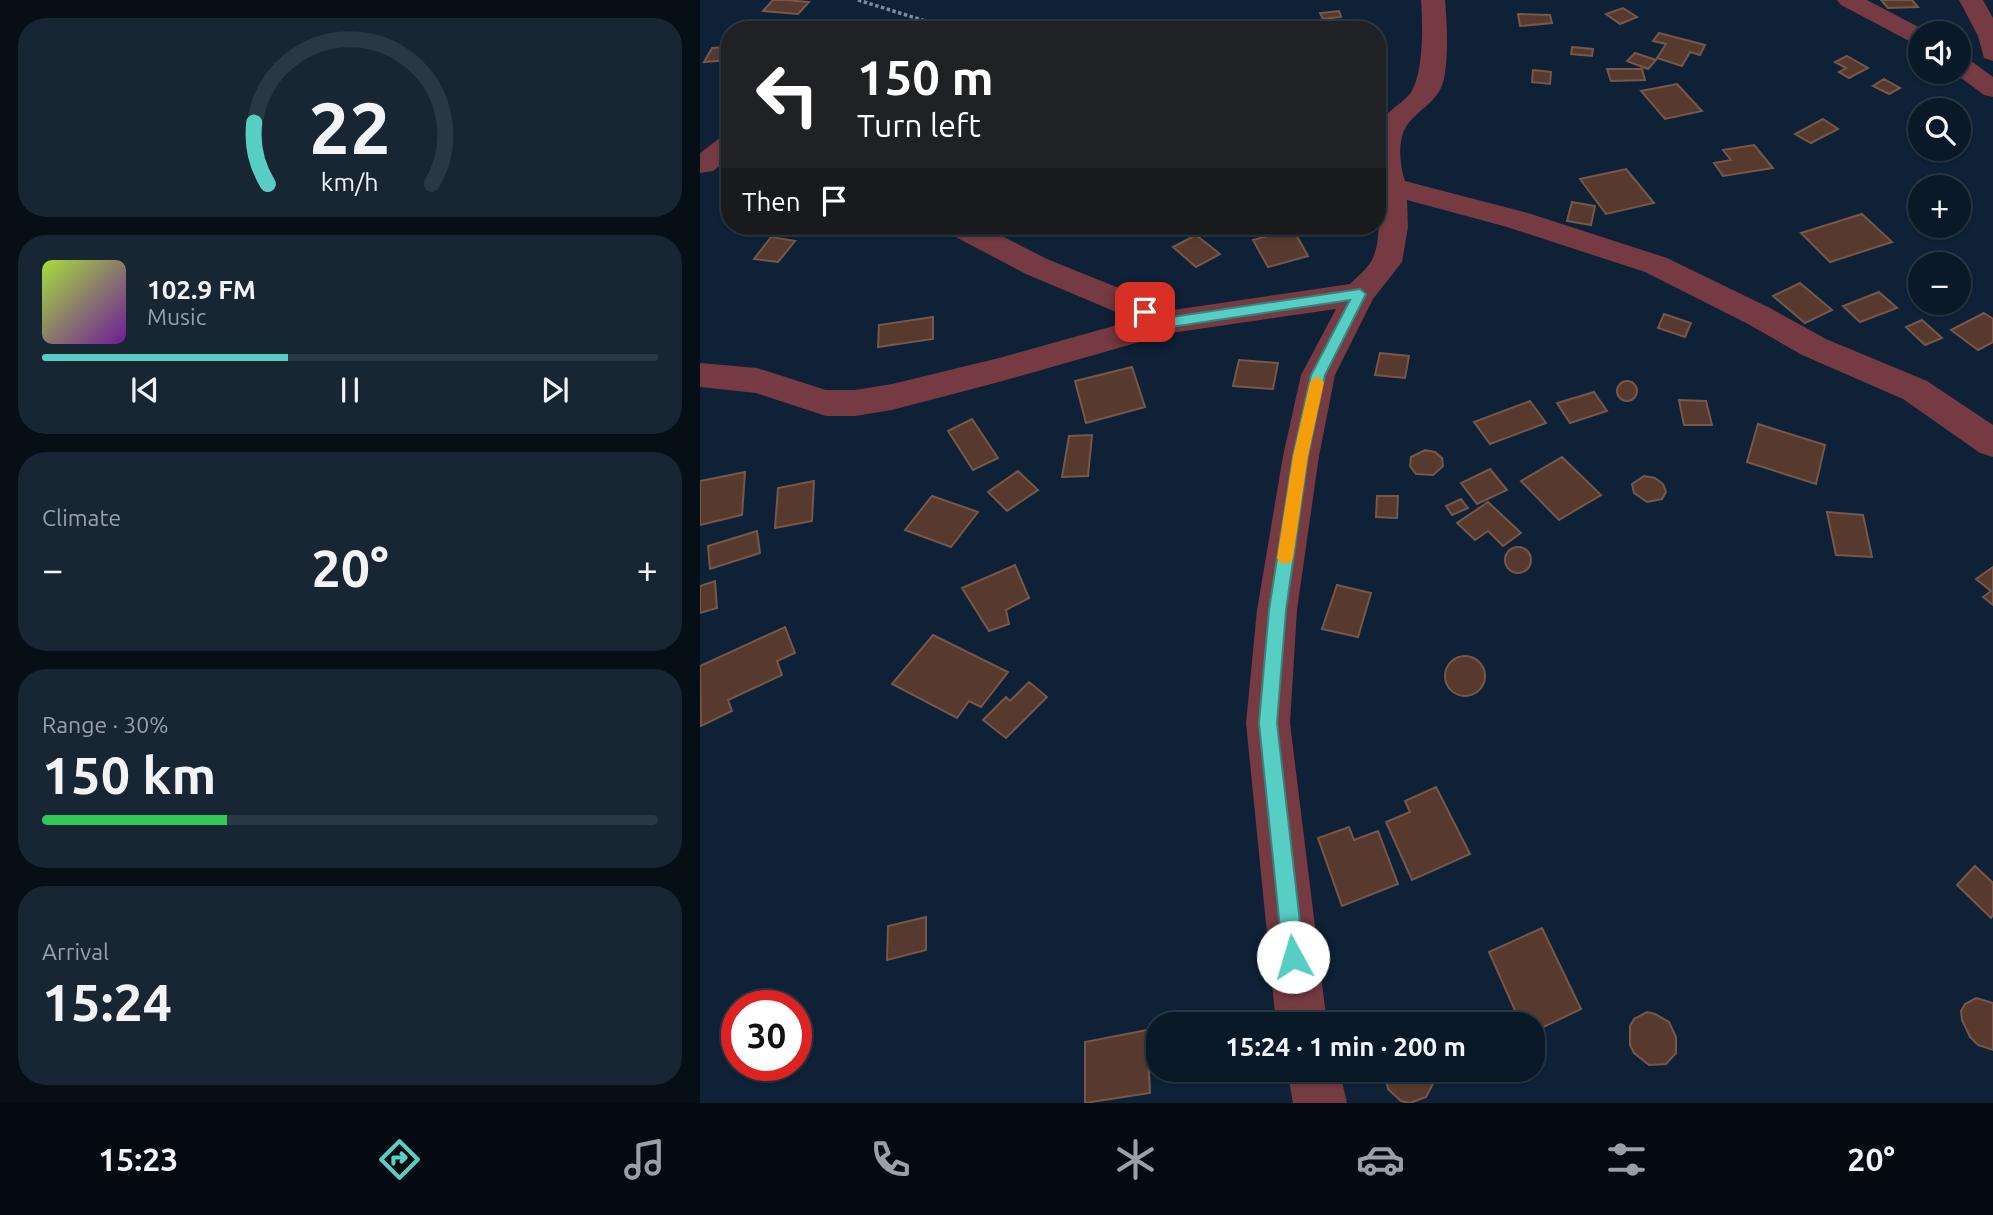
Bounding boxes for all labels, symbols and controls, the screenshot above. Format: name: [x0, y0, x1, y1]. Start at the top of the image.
map controls: [1908, 21, 1971, 315]
button: sound: [1908, 21, 1971, 84]
icon: left: [742, 49, 833, 140]
text: 150 m: [857, 49, 994, 104]
text: 22: [309, 86, 391, 168]
button: search: [1908, 98, 1971, 161]
text: Turn left: [857, 107, 981, 143]
text: km/h: [321, 167, 379, 195]
button: +: [1908, 175, 1971, 238]
icon: arrive: [815, 182, 853, 220]
text: Then: [742, 187, 801, 216]
button: −: [1908, 252, 1971, 315]
text: 102.9 FM: [147, 275, 256, 304]
pin: [1115, 282, 1175, 342]
icon: arrive: [1126, 293, 1164, 331]
text: Music: [147, 304, 206, 329]
icon: previous: [126, 371, 164, 409]
icon: pause: [331, 371, 369, 409]
icon: next: [536, 371, 574, 409]
text: Climate: [42, 505, 121, 530]
text: 20°: [311, 539, 389, 597]
text: −: [42, 548, 63, 590]
text: +: [637, 548, 658, 590]
text: Range · 30%: [42, 712, 169, 737]
text: 150 km: [42, 746, 216, 804]
position arrow: [1256, 920, 1330, 994]
text: Arrival: [42, 939, 109, 964]
text: 15:24: [42, 973, 172, 1031]
speed limit sign: 30: [721, 990, 812, 1081]
text: 15:24 · 1 min · 200 m: [1225, 1032, 1466, 1061]
icon: directions: [375, 1135, 424, 1184]
icon: music: [620, 1135, 669, 1184]
icon: phone: [866, 1135, 915, 1184]
icon: climate: [1111, 1135, 1160, 1184]
icon: car: [1356, 1135, 1405, 1184]
icon: filters: [1602, 1135, 1651, 1184]
text: 15:23: [98, 1141, 178, 1177]
text: 20°: [1847, 1141, 1895, 1177]

